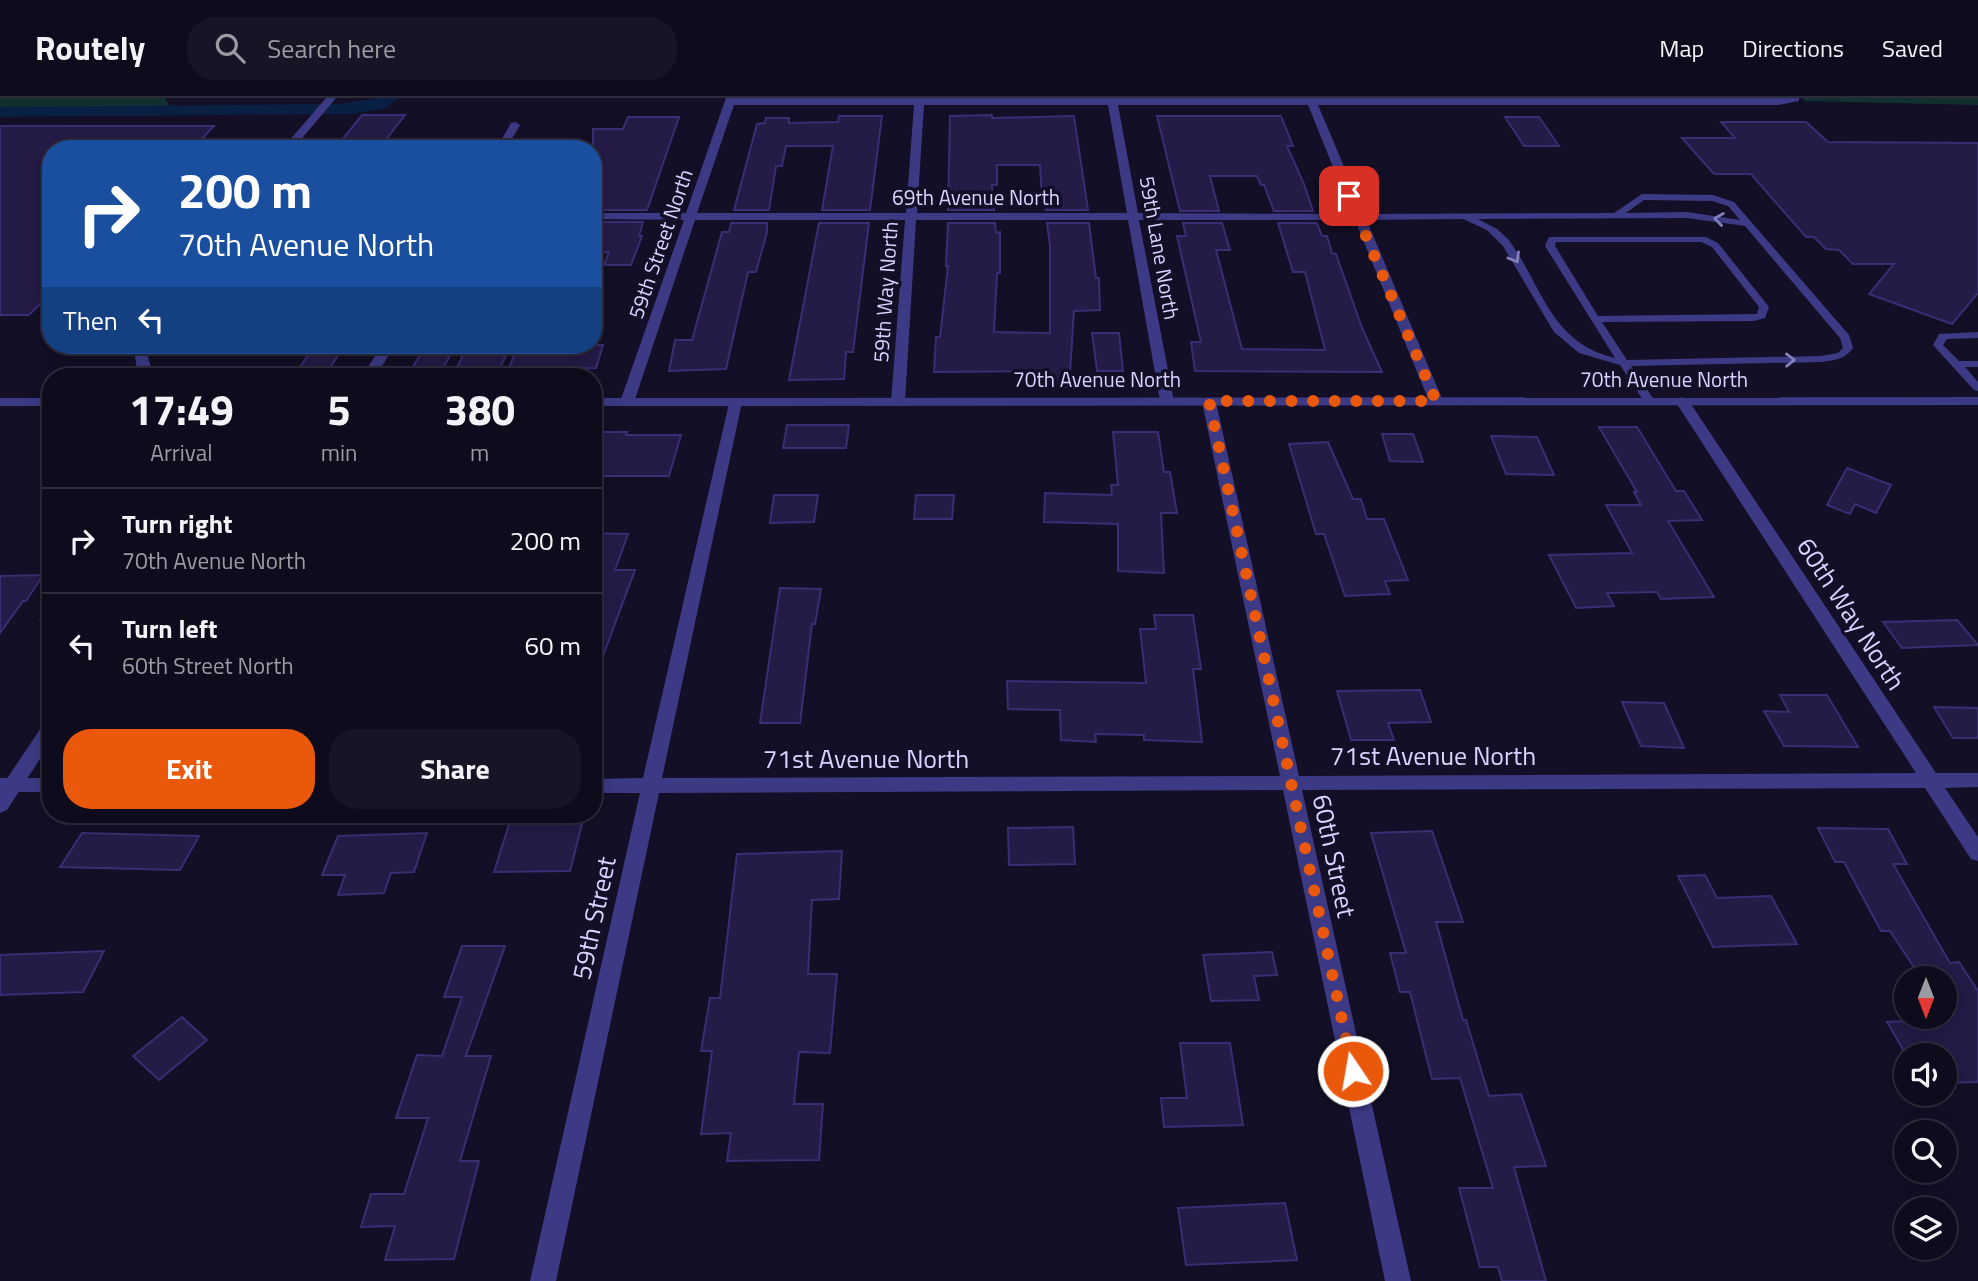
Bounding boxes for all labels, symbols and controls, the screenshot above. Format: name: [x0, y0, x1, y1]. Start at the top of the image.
search box: [187, 17, 677, 80]
text: Routely: [35, 23, 145, 73]
icon: search: [211, 29, 249, 67]
text: Search here: [267, 29, 396, 68]
text: Map: [1659, 30, 1704, 66]
text: Directions: [1742, 30, 1844, 66]
text: Saved: [1882, 30, 1943, 66]
text: 200 m: [178, 152, 312, 227]
street label: 59th Street North: [619, 164, 701, 323]
pin: [1319, 166, 1379, 226]
icon: right: [63, 168, 154, 259]
street label: 59th Lane North: [1132, 174, 1188, 322]
icon: arrive: [1330, 177, 1368, 215]
street label: 69th Avenue North: [892, 181, 1060, 213]
one-way arrow: [1713, 212, 1724, 227]
text: 70th Avenue North: [178, 220, 434, 268]
street label: 59th Way North: [864, 220, 906, 364]
one-way arrow: [1507, 251, 1520, 264]
text: Then: [63, 301, 118, 340]
icon: left: [132, 301, 170, 339]
one-way arrow: [1785, 352, 1796, 368]
street label: 70th Avenue North: [1013, 363, 1181, 395]
street label: 70th Avenue North: [1580, 363, 1748, 395]
text: 17:49: [129, 377, 234, 441]
text: 5: [327, 377, 351, 441]
text: 380: [444, 377, 515, 441]
text: Arrival: [150, 435, 213, 470]
text: min: [321, 435, 357, 470]
text: m: [470, 435, 489, 470]
text: Turn right: [122, 504, 233, 543]
text: 200 m: [510, 521, 581, 560]
icon: right: [63, 522, 101, 560]
street label: 60th Way North: [1787, 530, 1915, 698]
text: 70th Avenue North: [122, 543, 306, 578]
text: Turn left: [122, 609, 217, 648]
text: 60 m: [524, 626, 581, 665]
icon: left: [63, 627, 101, 665]
text: 60th Street North: [122, 648, 294, 683]
button: Exit: [63, 729, 315, 809]
button: Share: [329, 729, 581, 809]
street label: 71st Avenue North: [1330, 736, 1536, 775]
street label: 71st Avenue North: [763, 739, 969, 778]
street label: 60th Street: [1302, 791, 1367, 921]
street label: 59th Street: [561, 853, 626, 983]
north arrow: [1894, 966, 1956, 1029]
map controls: [1894, 966, 1957, 1260]
position arrow: [1316, 1034, 1390, 1108]
button: sound: [1894, 1043, 1957, 1106]
button: search: [1894, 1120, 1957, 1183]
button: layers: [1894, 1197, 1957, 1260]

